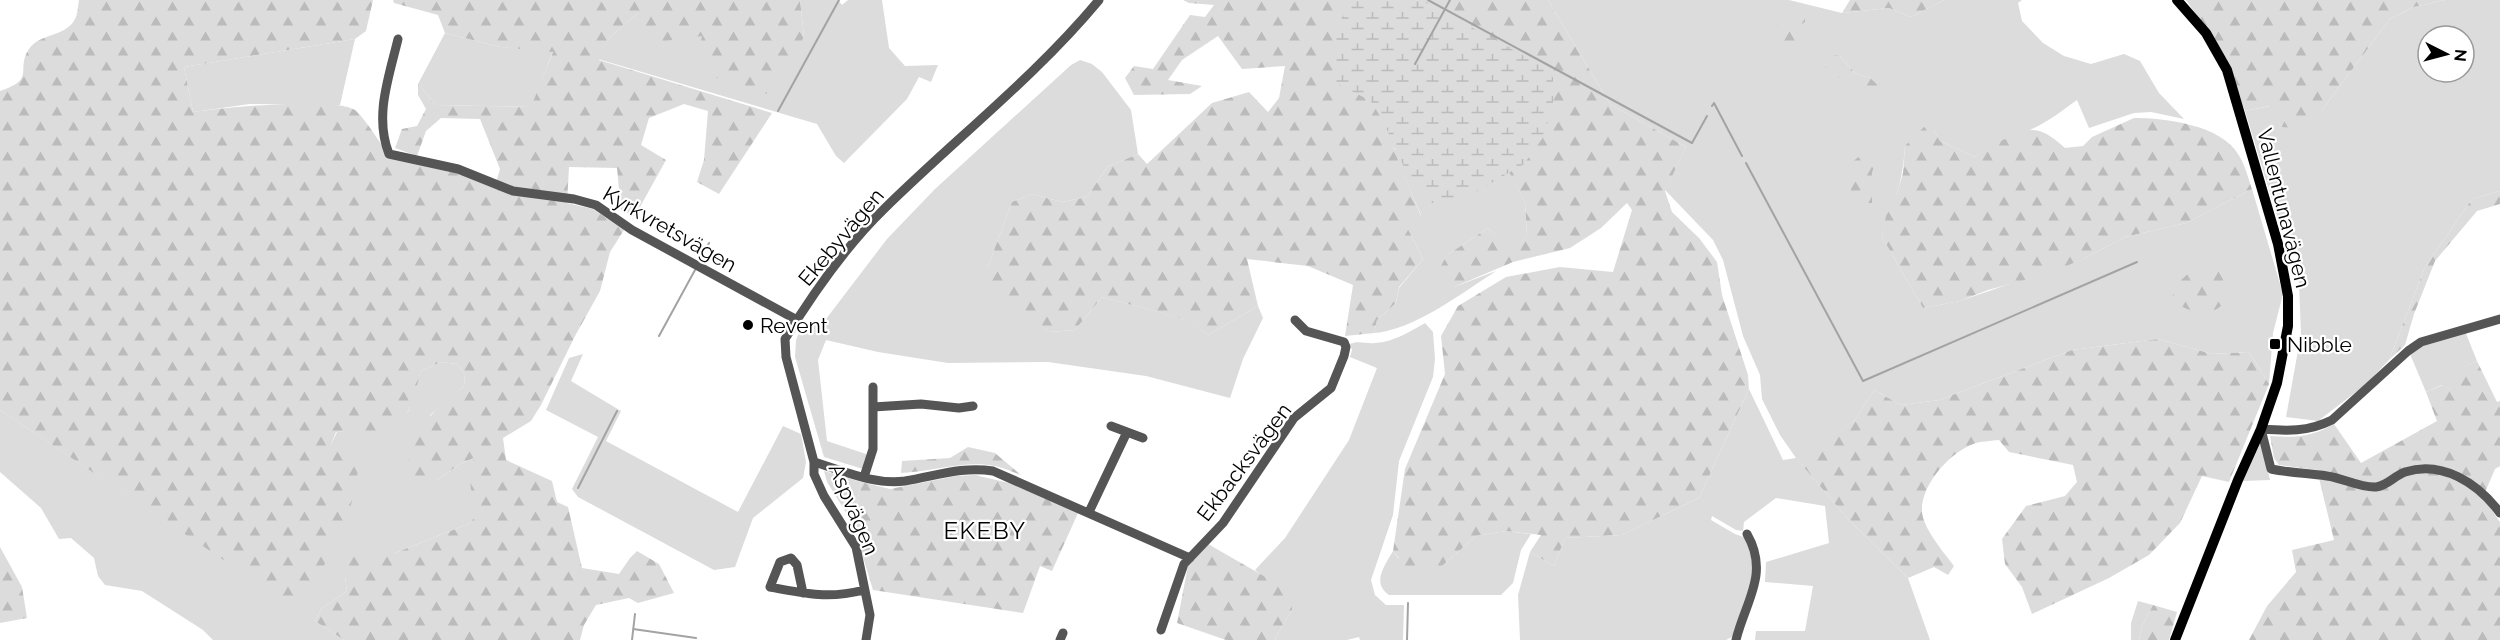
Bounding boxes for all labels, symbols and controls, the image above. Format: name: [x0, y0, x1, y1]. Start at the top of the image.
north arrow: [2416, 24, 2476, 84]
text: N: [2450, 48, 2471, 63]
street label: Vallentunavägen: [2252, 126, 2316, 290]
street label: Kyrkvretsvägen: [599, 181, 741, 277]
street label: Ekebyvägen: [793, 183, 889, 291]
place label: Revent: [760, 313, 828, 338]
marker: Revent: [741, 318, 755, 332]
place label: Nibble: [2287, 332, 2352, 357]
marker: Nibble: [2268, 337, 2282, 351]
street label: Ekbacksvägen: [1192, 398, 1296, 526]
street label: Aspvägen: [824, 460, 884, 558]
district label: EKEBY: [943, 516, 1027, 545]

